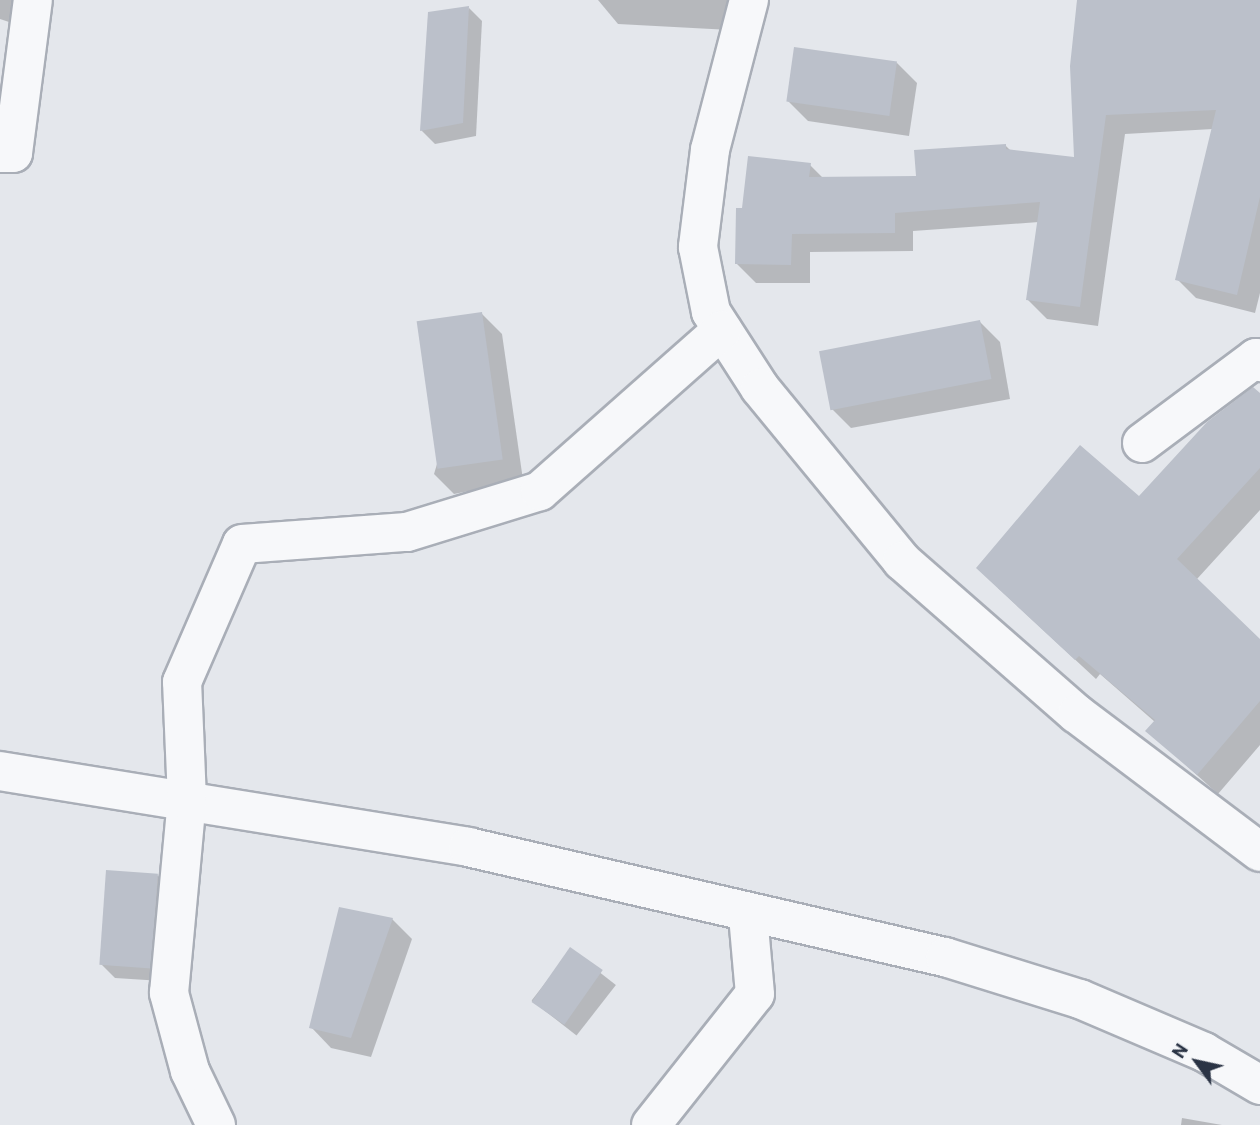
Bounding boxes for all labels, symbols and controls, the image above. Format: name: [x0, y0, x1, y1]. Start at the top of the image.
north arrow: [1162, 1027, 1232, 1097]
text: N: [1166, 1039, 1192, 1062]

